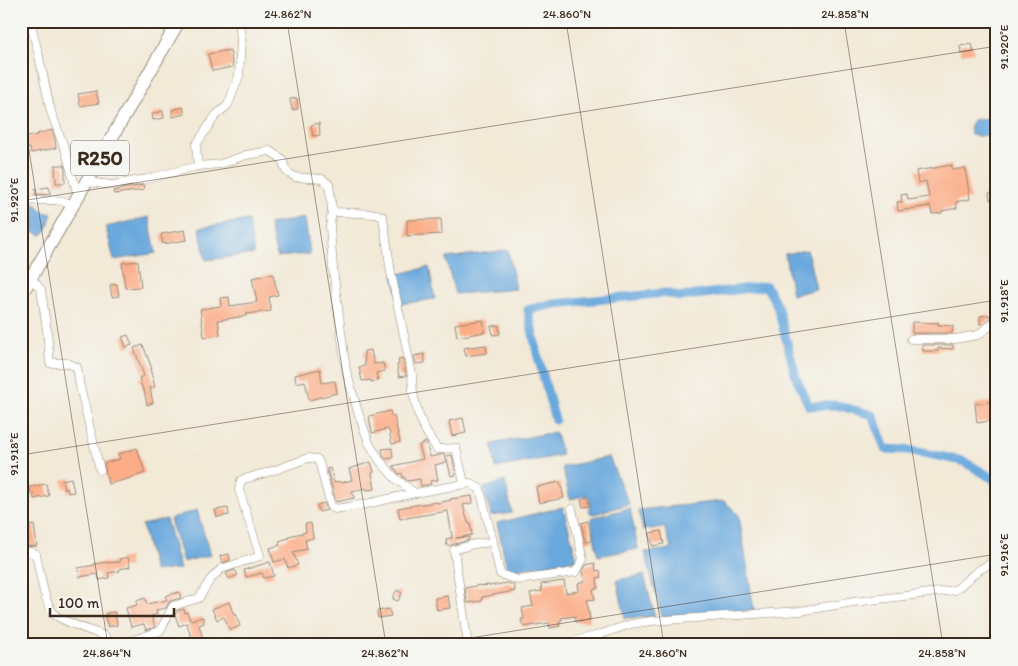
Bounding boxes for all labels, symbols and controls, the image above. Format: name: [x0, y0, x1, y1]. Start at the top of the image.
text: 24.862°N: [264, 7, 312, 21]
text: 24.860°N: [543, 7, 591, 21]
text: 24.858°N: [821, 7, 869, 21]
text: 91.920°E: [997, 24, 1011, 69]
road number: R250: [71, 140, 129, 176]
text: 91.920°E: [7, 177, 21, 222]
text: 91.918°E: [997, 279, 1011, 323]
text: 91.918°E: [7, 432, 21, 476]
text: 91.916°E: [997, 533, 1011, 577]
scale bar: [50, 586, 174, 618]
text: 100 m: [58, 594, 100, 612]
text: 24.864°N: [83, 646, 131, 660]
text: 24.862°N: [361, 646, 409, 660]
text: 24.860°N: [639, 646, 687, 660]
text: 24.858°N: [918, 646, 966, 660]

